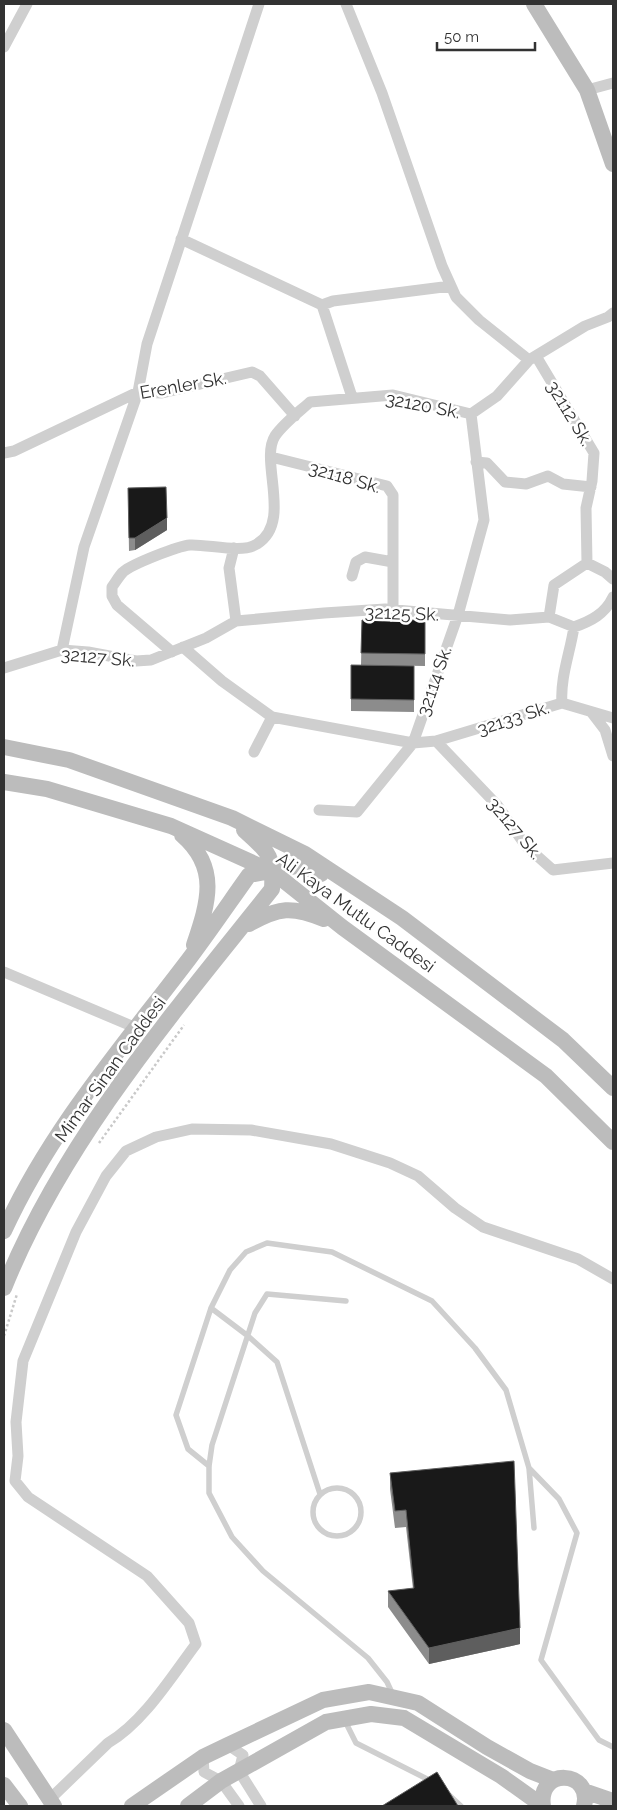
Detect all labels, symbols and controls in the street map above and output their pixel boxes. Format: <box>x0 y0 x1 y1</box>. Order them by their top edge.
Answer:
scale bar <box>437 20 534 52</box>
text: 50 m <box>444 28 479 46</box>
street label: Erenler Sk. <box>138 367 228 403</box>
street label: 32112 Sk. <box>542 377 598 449</box>
street label: 32120 Sk. <box>384 387 462 423</box>
street label: 32118 Sk. <box>307 457 383 497</box>
street label: 32125 Sk. <box>364 601 440 625</box>
street label: 32127 Sk. <box>60 643 136 671</box>
street label: 32114 Sk. <box>412 643 456 719</box>
street label: 32133 Sk. <box>474 697 552 739</box>
street label: 32127 Sk. <box>483 793 547 863</box>
street label: Ali Kaya Mutlu Caddesi <box>273 847 439 977</box>
street label: Mimar Sinan Caddesi <box>50 992 170 1146</box>

